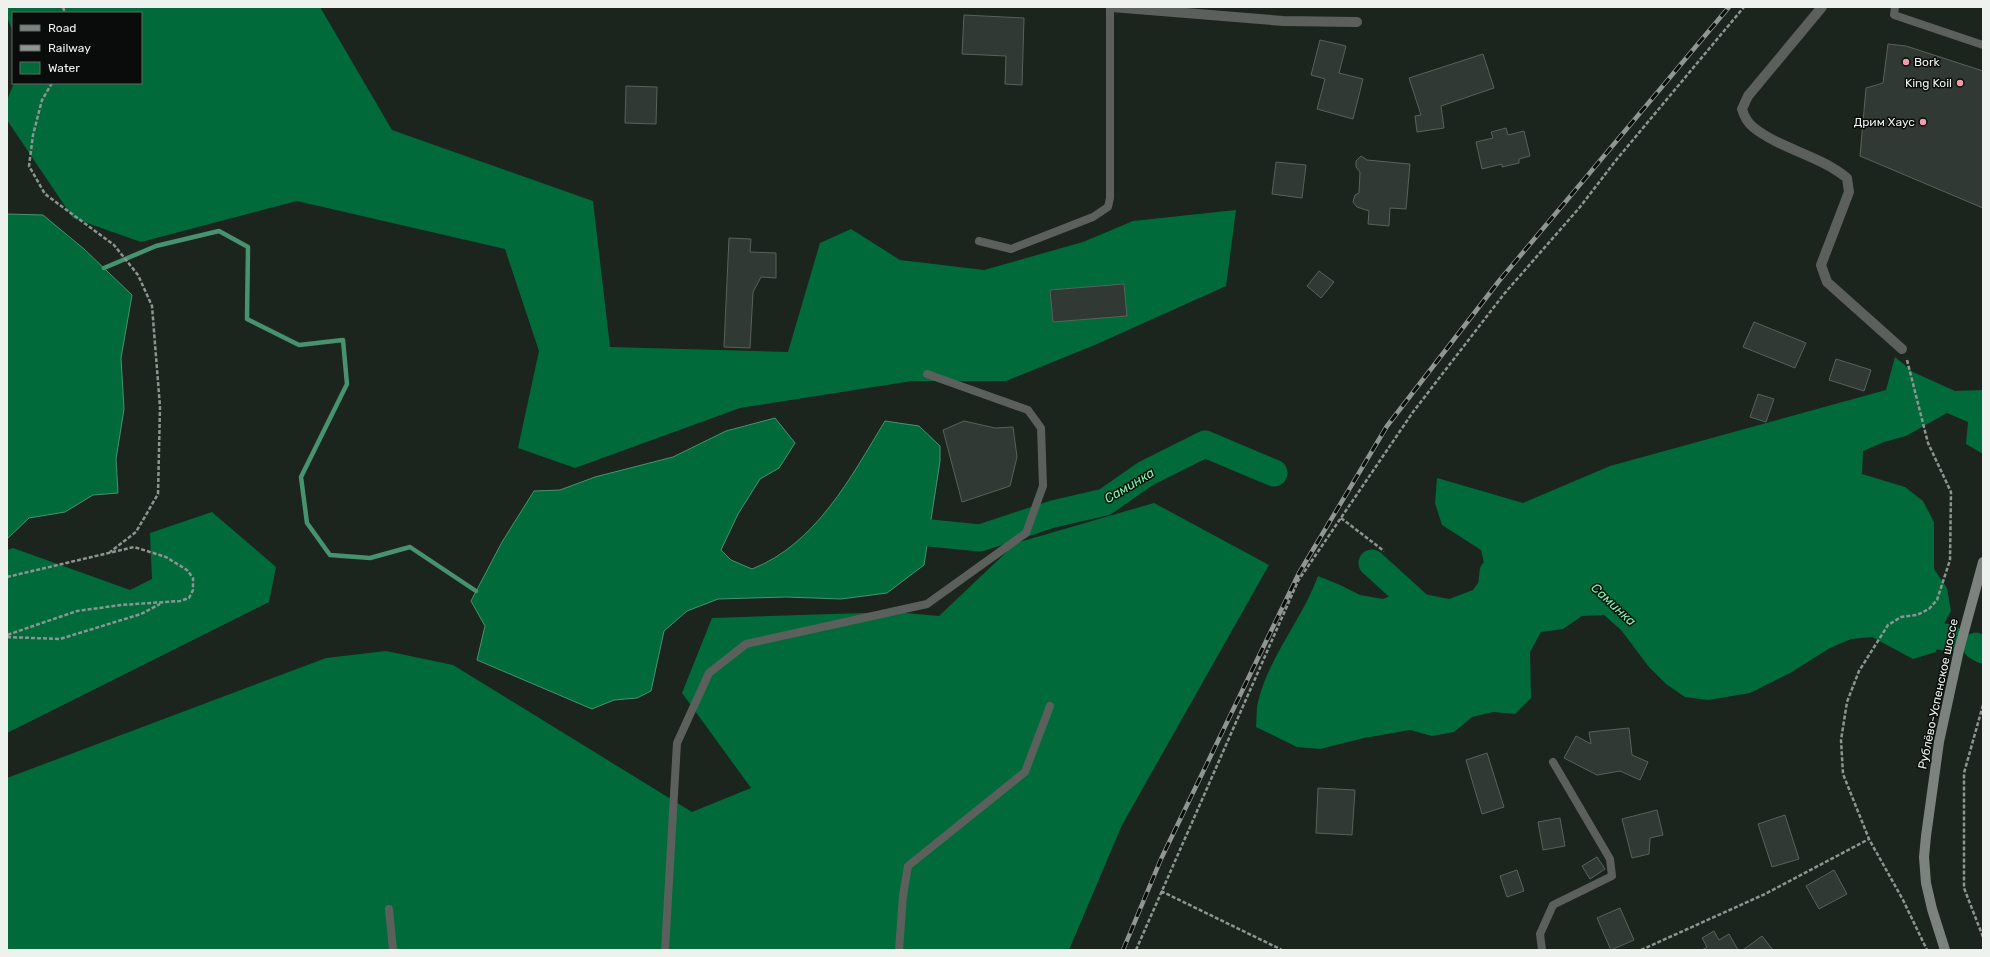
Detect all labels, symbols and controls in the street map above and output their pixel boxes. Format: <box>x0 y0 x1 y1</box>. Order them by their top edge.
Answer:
legend <box>12 12 142 84</box>
text: Road <box>48 21 76 35</box>
text: Railway <box>48 41 91 55</box>
place label: Bork <box>1914 55 1940 69</box>
marker: Bork <box>1901 57 1911 67</box>
text: Water <box>48 61 80 75</box>
place label: King Koil <box>1905 76 1952 90</box>
marker: King Koil <box>1955 78 1965 88</box>
place label: Дрим Хаус <box>1854 115 1915 129</box>
marker: Дрим Хаус <box>1918 117 1928 127</box>
water label: Саминка <box>1102 465 1157 506</box>
water label: Саминка <box>1588 580 1639 629</box>
street label: Рублёво-Успенское шоссе <box>1915 617 1961 771</box>

